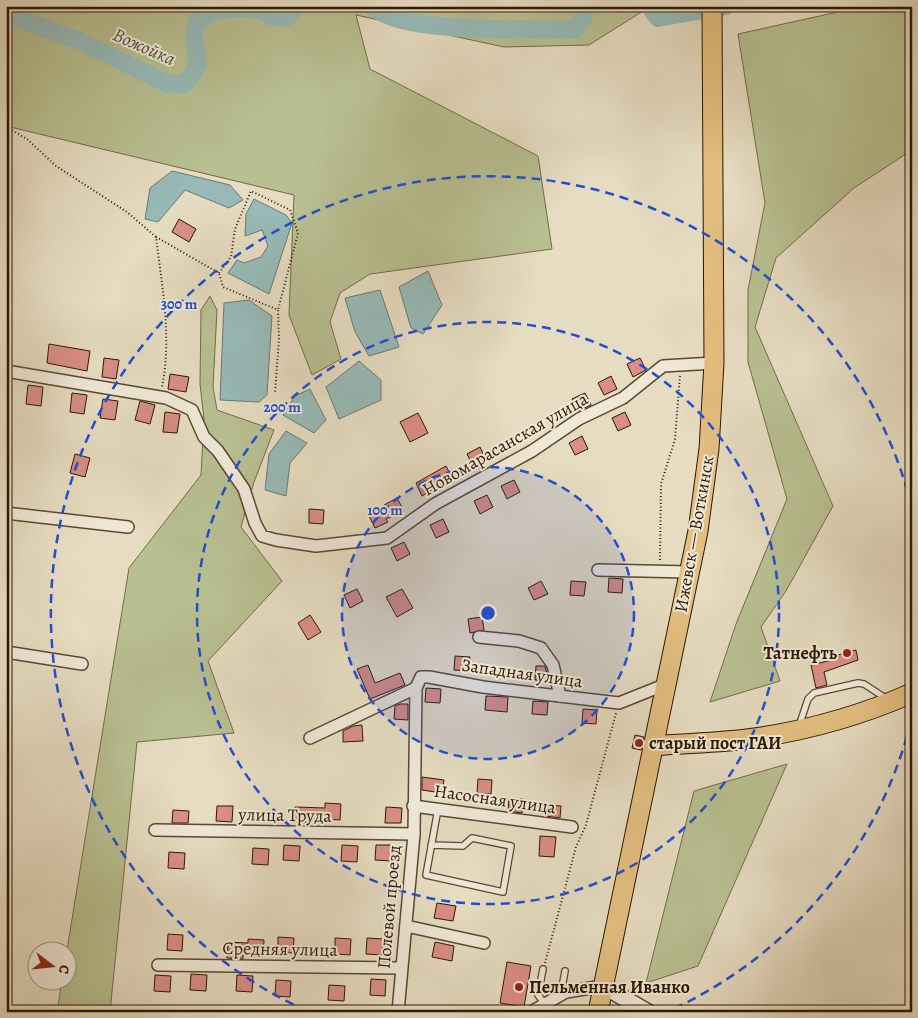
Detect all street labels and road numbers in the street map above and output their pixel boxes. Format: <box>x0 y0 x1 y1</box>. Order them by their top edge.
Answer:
street label: Новомарасанская улица <box>418 386 593 501</box>
street label: Ижевск — Воткинск <box>668 454 720 614</box>
street label: Западная улица <box>460 653 585 693</box>
street label: Насосная улица <box>432 779 558 820</box>
street label: улица Труда <box>237 802 333 828</box>
street label: Полевой проезд <box>372 844 406 970</box>
street label: Средняя улица <box>222 936 338 962</box>

